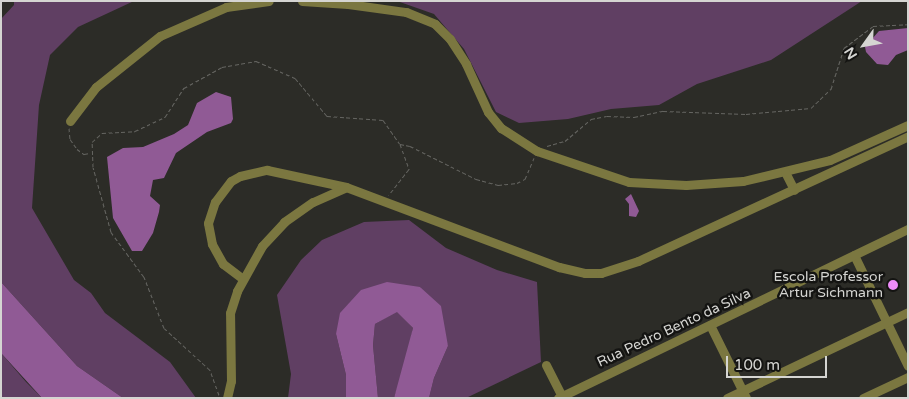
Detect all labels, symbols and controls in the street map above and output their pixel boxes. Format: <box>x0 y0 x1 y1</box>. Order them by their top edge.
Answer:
north arrow <box>839 20 889 70</box>
text: N <box>841 44 861 62</box>
place label: Escola Professor Artur Sichmann <box>773 269 883 302</box>
marker: Escola Professor Artur Sichmann <box>887 279 899 291</box>
street label: Rua Pedro Bento da Silva <box>594 285 754 371</box>
scale bar <box>729 346 830 378</box>
text: 100 m <box>734 356 780 374</box>

